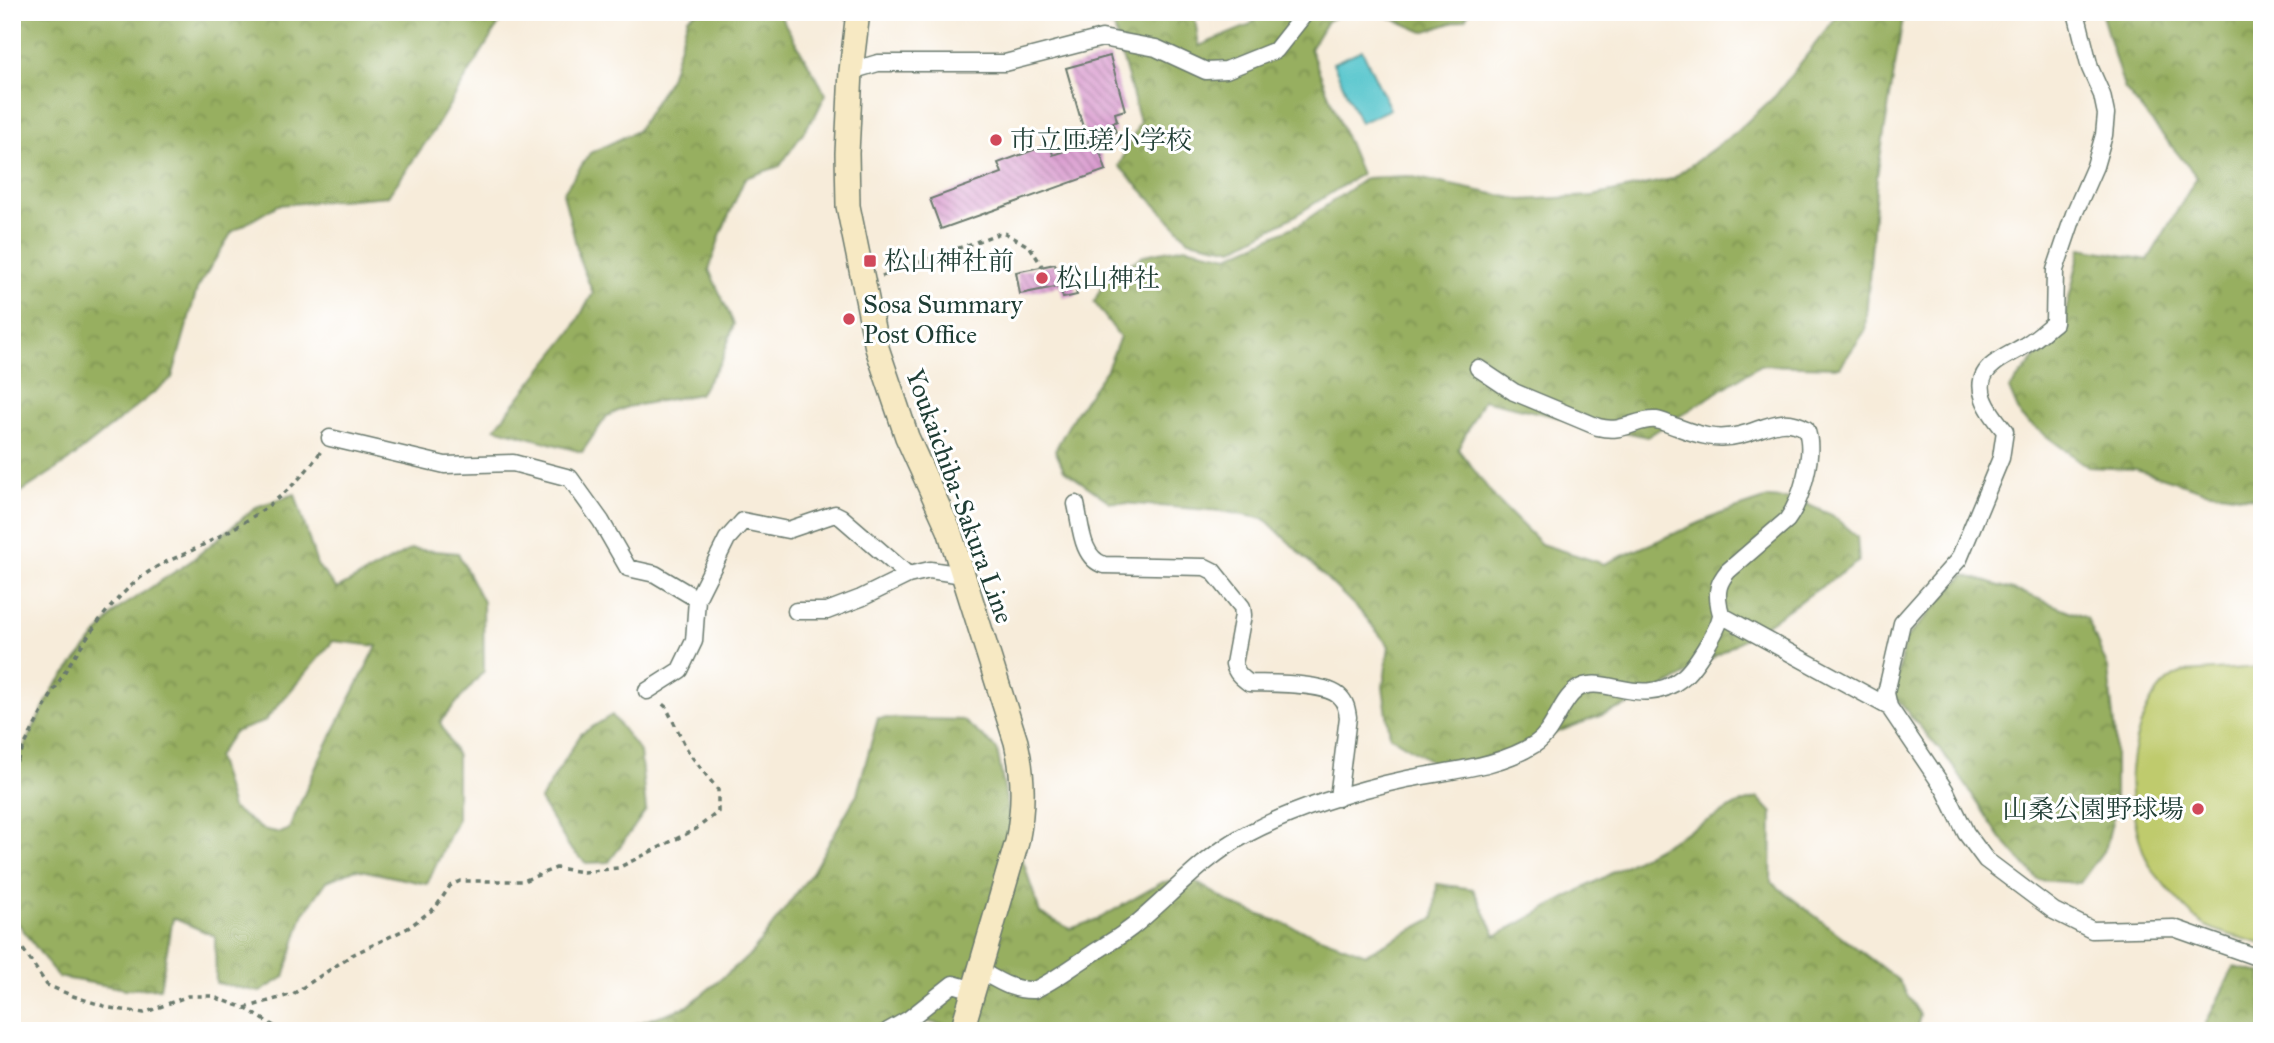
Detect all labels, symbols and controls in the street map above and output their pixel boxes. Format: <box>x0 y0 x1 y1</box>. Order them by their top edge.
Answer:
place label: 市立匝瑳小学校 <box>1010 124 1192 156</box>
marker: 市立匝瑳小学校 <box>988 132 1004 148</box>
place label: 松山神社前 <box>884 245 1014 277</box>
marker: 松山神社前 <box>862 253 878 269</box>
place label: 松山神社 <box>1056 262 1160 294</box>
marker: 松山神社 <box>1034 270 1050 286</box>
place label: Sosa Summary Post Office <box>863 288 1024 350</box>
marker: Sosa Summary Post Office <box>841 311 857 327</box>
street label: Youkaichiba-Sakura Line <box>899 365 1021 628</box>
place label: 山桑公園野球場 <box>2002 793 2184 825</box>
marker: 山桑公園野球場 <box>2190 801 2206 817</box>

